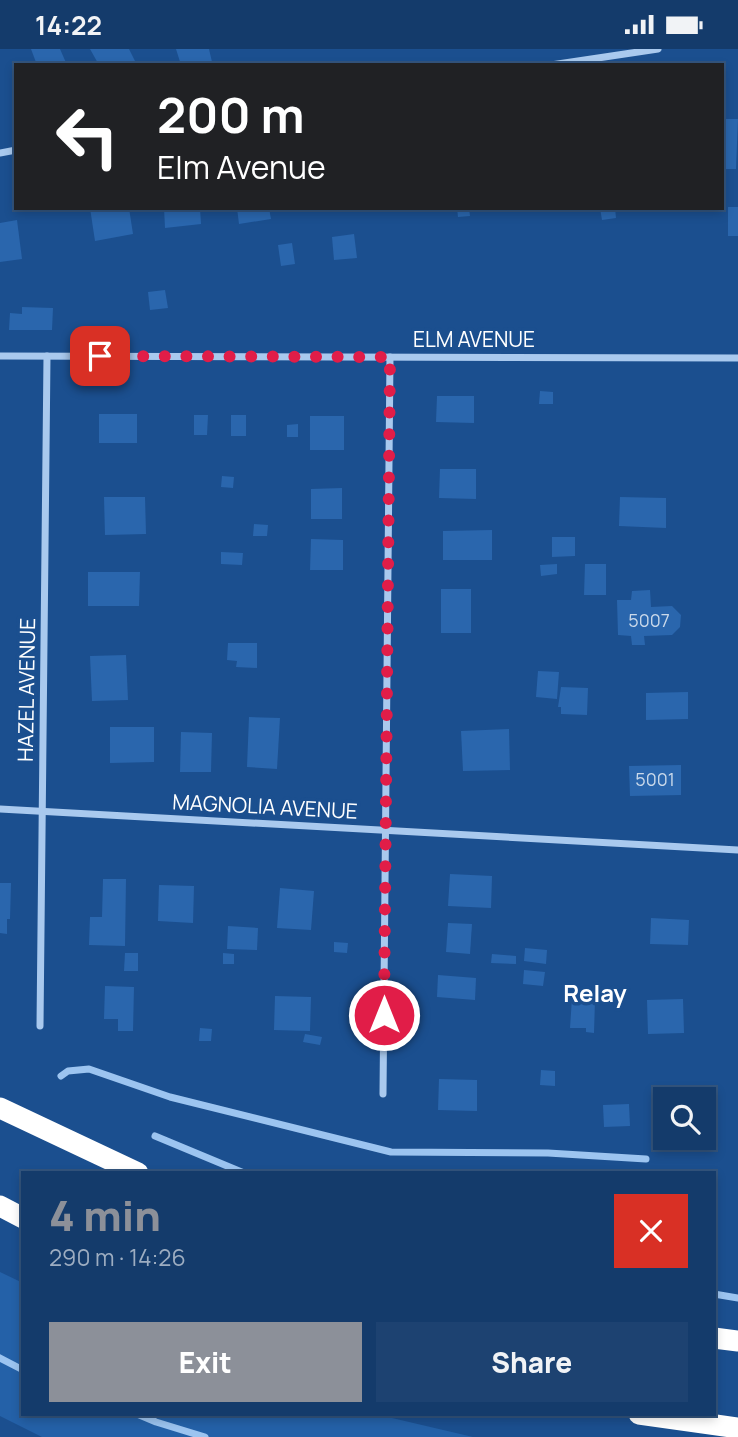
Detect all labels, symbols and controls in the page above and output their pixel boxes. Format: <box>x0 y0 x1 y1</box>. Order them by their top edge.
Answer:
text: 14:22 <box>35 7 102 43</box>
text: 200 m <box>157 81 305 148</box>
icon: left <box>42 91 133 182</box>
text: Elm Avenue <box>157 145 326 189</box>
street label: ELM AVENUE <box>413 325 535 353</box>
pin <box>70 326 130 386</box>
icon: arrive <box>81 337 119 375</box>
house number: 5007 <box>628 608 670 632</box>
street label: HAZEL AVENUE <box>11 618 41 762</box>
house number: 5001 <box>635 767 675 791</box>
street label: MAGNOLIA AVENUE <box>172 787 358 825</box>
district label: Relay <box>563 976 627 1009</box>
position arrow <box>347 978 421 1052</box>
map controls <box>653 1087 716 1150</box>
button: search <box>653 1087 716 1150</box>
text: 4 min <box>49 1186 161 1244</box>
button: close <box>614 1194 688 1268</box>
text: 290 m · 14:26 <box>49 1241 186 1273</box>
button: Exit <box>49 1322 362 1402</box>
button: Share <box>376 1322 688 1402</box>

